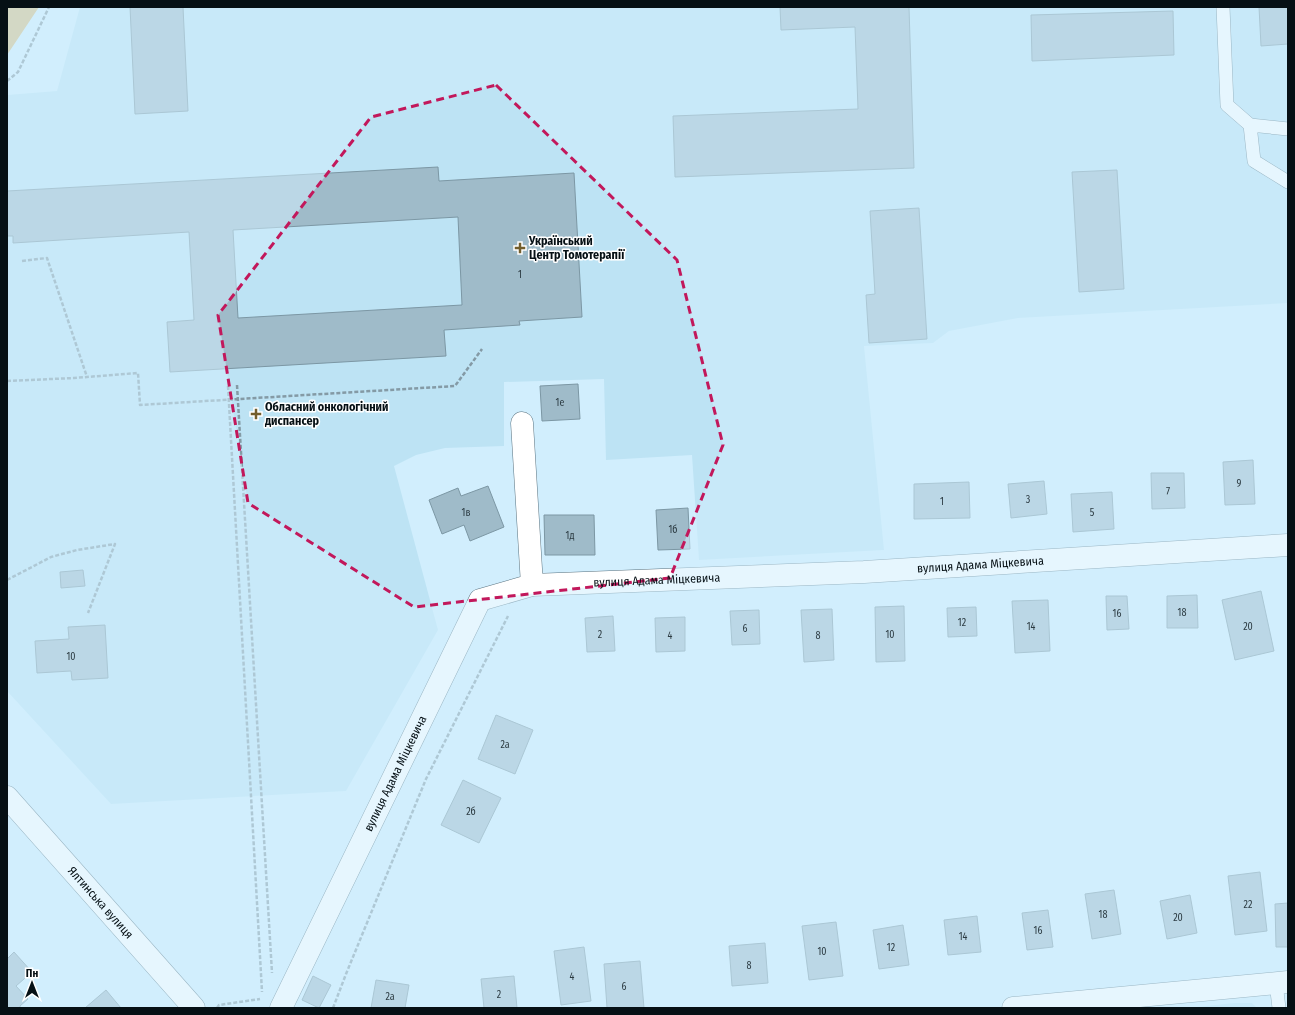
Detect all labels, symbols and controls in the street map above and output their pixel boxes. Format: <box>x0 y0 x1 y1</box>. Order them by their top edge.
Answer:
place label: Український Центр Томотерапії <box>528 234 625 262</box>
marker: Український Центр Томотерапії <box>514 242 526 254</box>
house number: 1 <box>518 269 522 281</box>
house number: 1е <box>556 397 564 409</box>
place label: Обласний онкологічний диспансер <box>264 400 388 428</box>
marker: Обласний онкологічний диспансер <box>250 408 262 420</box>
house number: 9 <box>1237 478 1242 490</box>
house number: 7 <box>1166 486 1170 498</box>
house number: 3 <box>1026 494 1031 506</box>
house number: 1 <box>940 496 944 508</box>
house number: 1в <box>462 507 470 519</box>
house number: 5 <box>1090 507 1095 519</box>
house number: 1б <box>668 524 678 536</box>
house number: 1д <box>566 530 574 542</box>
street label: вулиця Адама Міцкевича <box>917 554 1044 576</box>
street label: вулиця Адама Міцкевича <box>593 571 721 590</box>
house number: 18 <box>1178 607 1186 619</box>
house number: 16 <box>1113 608 1121 620</box>
house number: 12 <box>958 617 967 629</box>
house number: 14 <box>1027 621 1036 633</box>
house number: 20 <box>1243 621 1253 633</box>
house number: 6 <box>743 623 748 635</box>
house number: 2 <box>598 629 603 641</box>
house number: 10 <box>885 629 895 641</box>
house number: 4 <box>668 630 673 642</box>
house number: 8 <box>816 630 821 642</box>
house number: 10 <box>66 651 76 663</box>
street label: вулиця Адама Міцкевича <box>361 713 430 834</box>
house number: 2а <box>500 739 510 751</box>
house number: 2б <box>466 806 476 818</box>
street label: Ялтинська вулиця <box>65 864 136 941</box>
house number: 22 <box>1244 899 1253 911</box>
house number: 18 <box>1099 909 1107 921</box>
house number: 20 <box>1173 912 1183 924</box>
house number: 16 <box>1034 925 1042 937</box>
house number: 14 <box>959 931 968 943</box>
house number: 12 <box>887 942 896 954</box>
house number: 10 <box>817 946 827 958</box>
house number: 8 <box>747 960 752 972</box>
north arrow <box>12 963 52 1003</box>
text: Пн <box>26 967 38 980</box>
house number: 4 <box>570 971 575 983</box>
house number: 6 <box>622 981 627 993</box>
house number: 2 <box>497 989 502 1001</box>
house number: 2а <box>385 991 395 1003</box>

